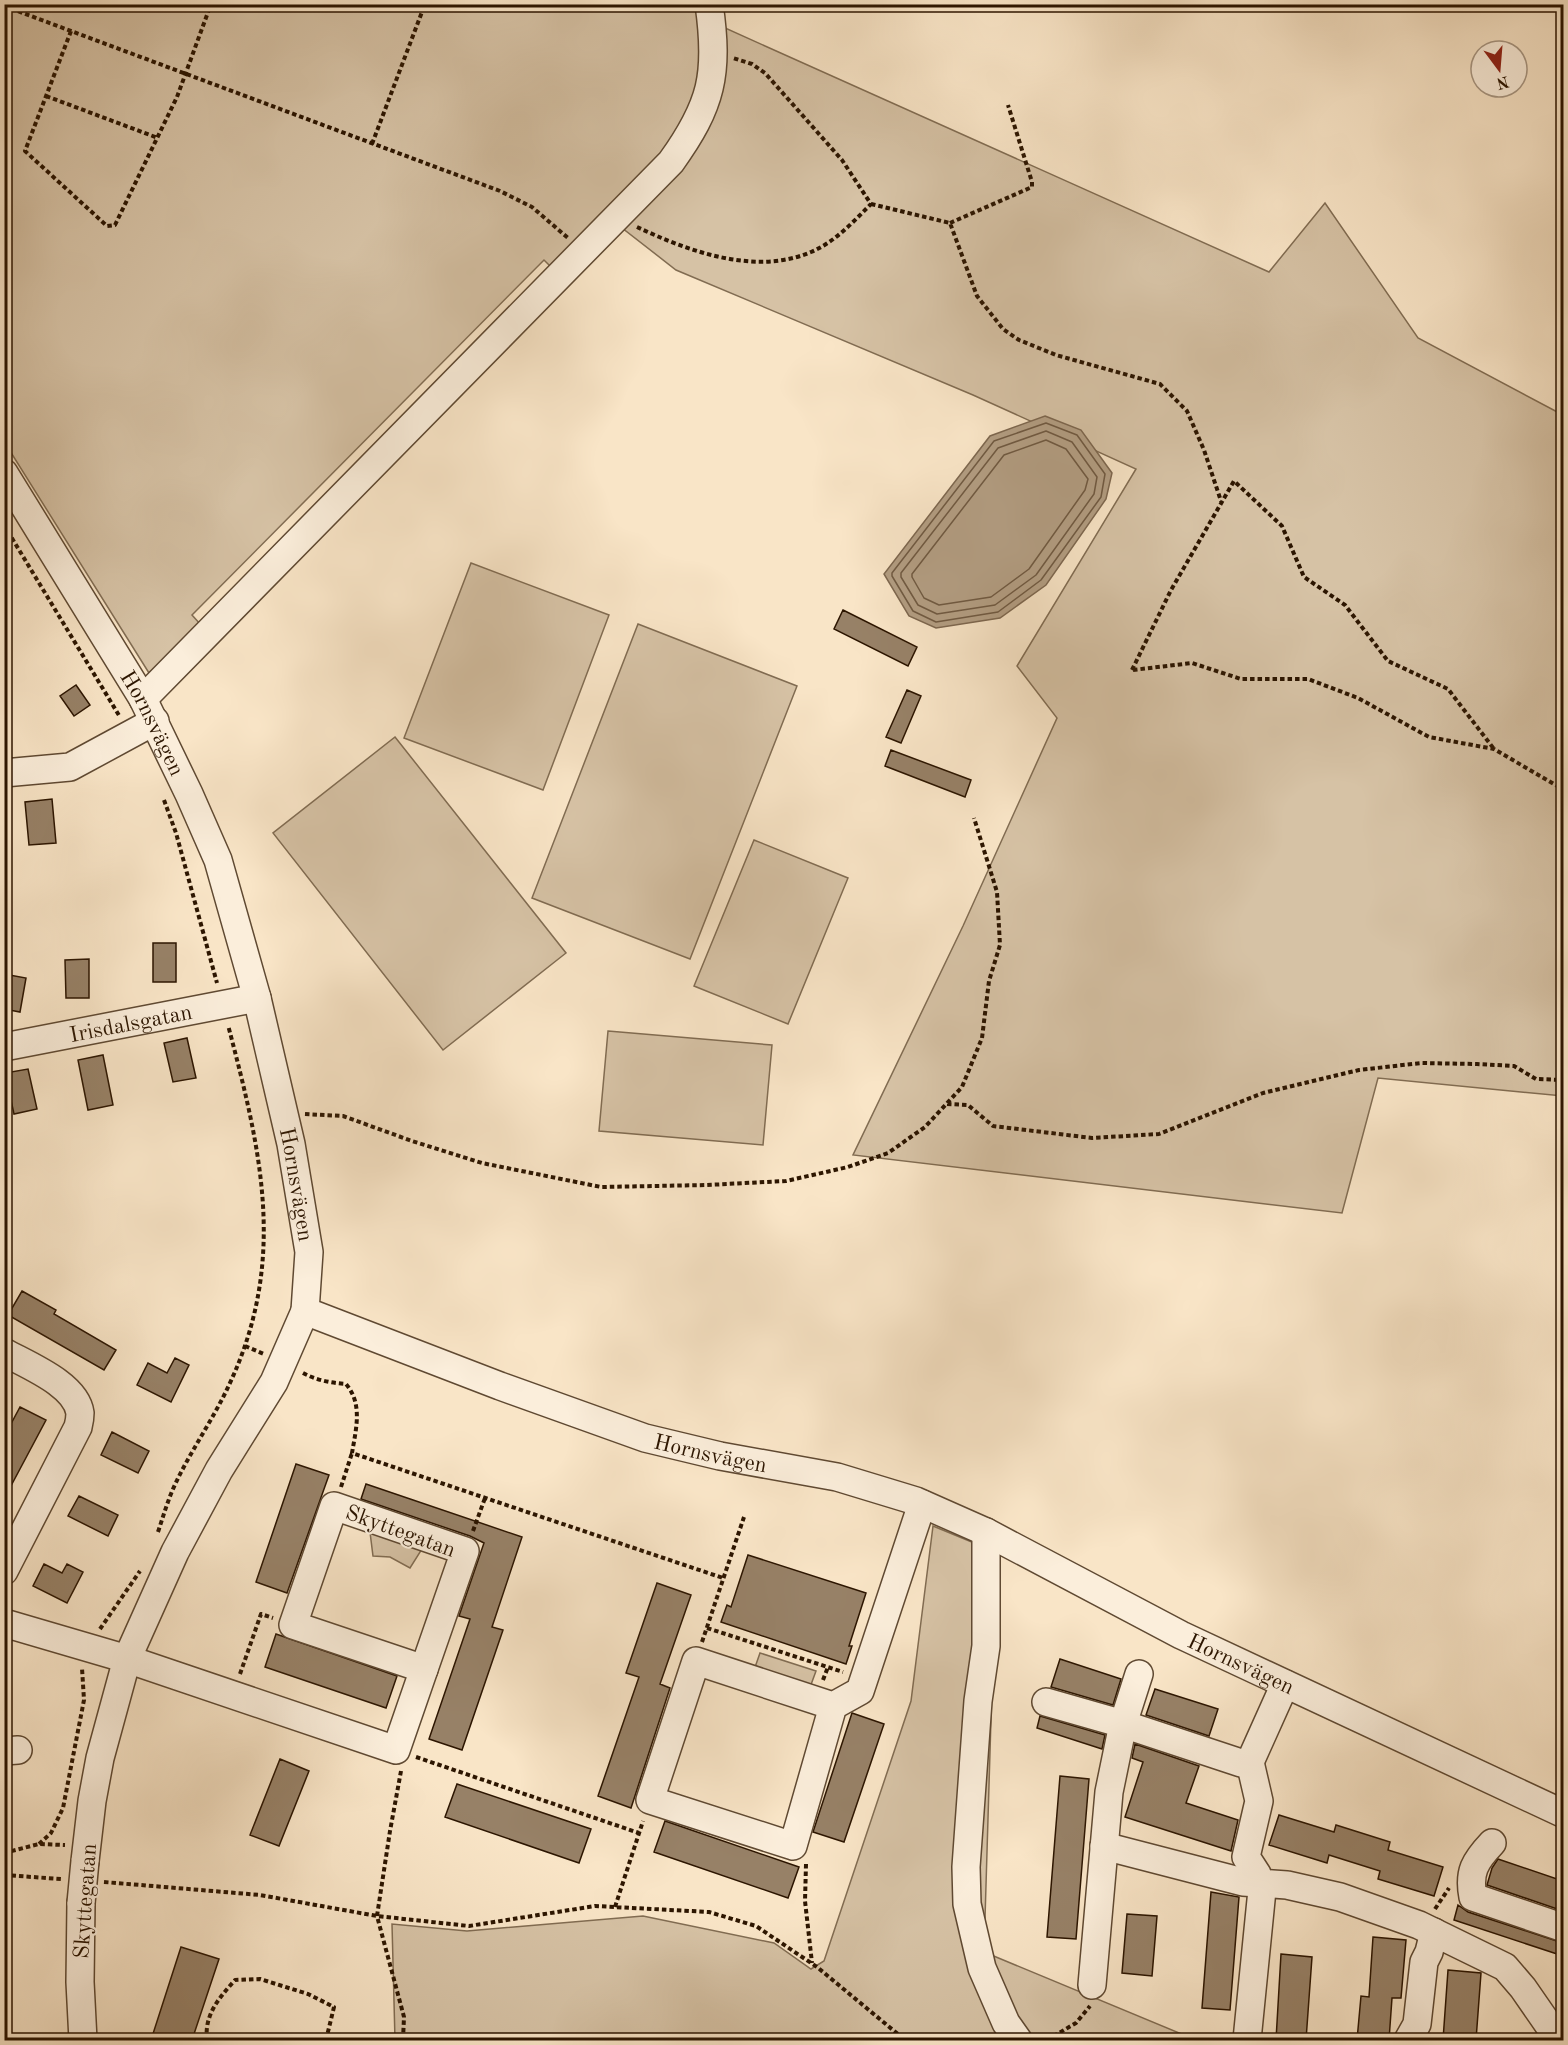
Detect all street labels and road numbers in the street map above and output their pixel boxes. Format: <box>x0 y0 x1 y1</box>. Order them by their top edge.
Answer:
street label: Hornsvägen <box>115 667 187 780</box>
street label: Irisdalsgatan <box>68 1002 194 1047</box>
street label: Hornsvägen <box>275 1126 316 1243</box>
street label: Hornsvägen <box>651 1431 769 1477</box>
street label: Skyttegatan <box>342 1502 458 1562</box>
street label: Hornsvägen <box>1184 1631 1297 1699</box>
street label: Skyttegatan <box>71 1843 101 1960</box>

